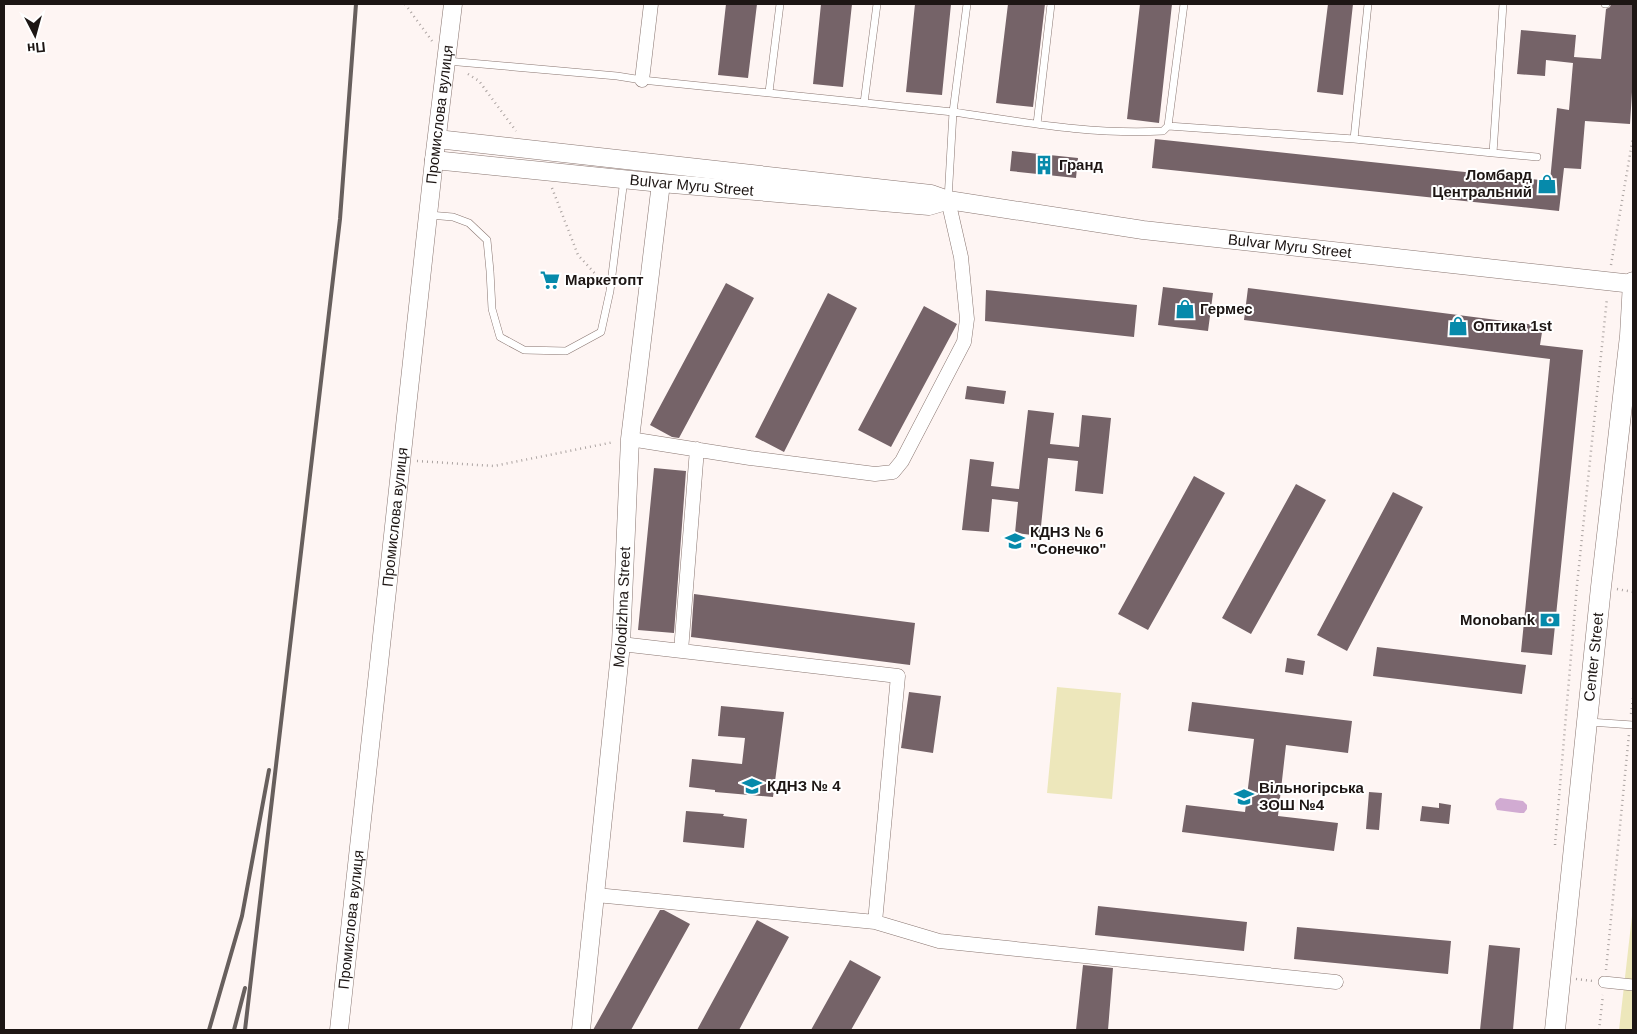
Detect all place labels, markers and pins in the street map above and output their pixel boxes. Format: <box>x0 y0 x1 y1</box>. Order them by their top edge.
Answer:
building icon: Гранд <box>1033 154 1055 176</box>
place label: Гранд <box>1059 156 1103 173</box>
place label: Ломбард Центральний <box>1432 166 1532 200</box>
shop icon: Ломбард Центральний <box>1536 173 1558 195</box>
supermarket icon: Маркетопт <box>539 269 561 291</box>
place label: Маркетопт <box>565 271 644 288</box>
shop icon: Гермес <box>1174 298 1196 320</box>
place label: Гермес <box>1200 300 1253 317</box>
shop icon: Оптика 1st <box>1447 315 1469 337</box>
place label: Оптика 1st <box>1473 317 1552 334</box>
place label: КДНЗ № 6 "Сонечко" <box>1030 523 1106 557</box>
school or university icon: КДНЗ № 6 "Сонечко" <box>1004 530 1026 552</box>
bank icon: Monobank <box>1539 609 1561 631</box>
place label: Monobank <box>1460 611 1536 628</box>
school or university icon: КДНЗ № 4 <box>741 775 763 797</box>
place label: КДНЗ № 4 <box>767 777 841 794</box>
place label: Вільногірська ЗОШ №4 <box>1259 779 1365 813</box>
school or university icon: Вільногірська ЗОШ №4 <box>1233 786 1255 808</box>

